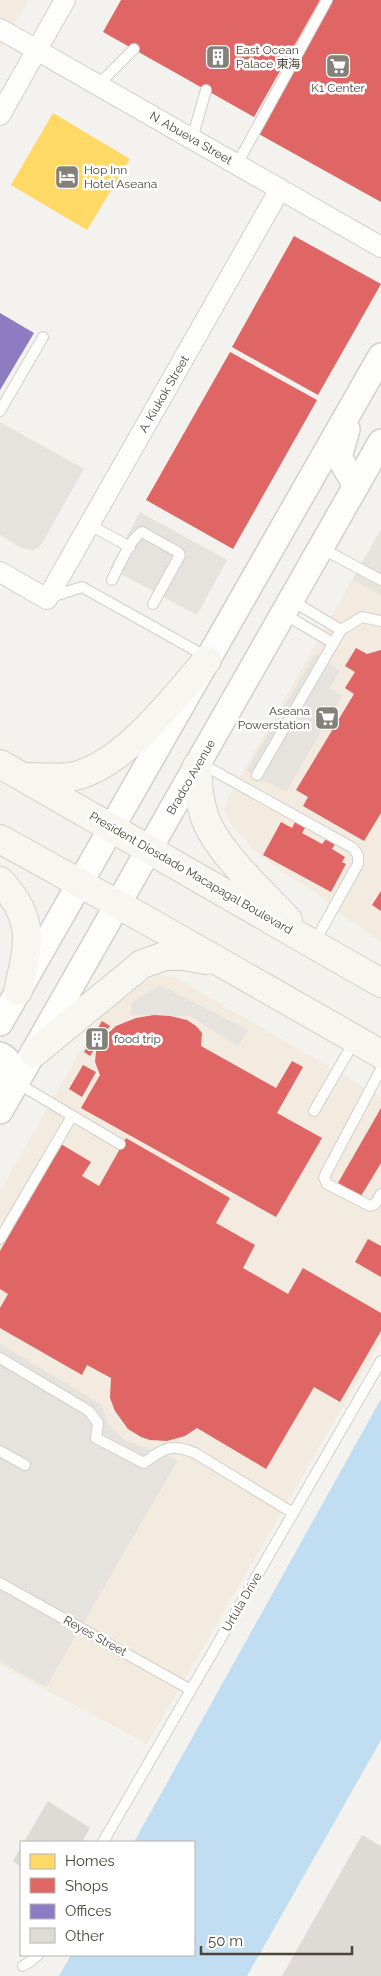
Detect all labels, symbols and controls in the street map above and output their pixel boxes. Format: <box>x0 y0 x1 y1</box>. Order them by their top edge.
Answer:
place label: East Ocean Palace 東海 <box>236 43 300 71</box>
building icon: East Ocean Palace 東海 <box>205 44 231 70</box>
supermarket icon: K1 Center <box>325 53 351 79</box>
place label: K1 Center <box>311 81 365 95</box>
street label: N. Abueva Street <box>147 109 235 167</box>
place label: Hop Inn Hotel Aseana <box>84 163 157 191</box>
hotel icon: Hop Inn Hotel Aseana <box>54 164 80 190</box>
street label: A. Kiukok Street <box>136 353 192 435</box>
place label: Aseana Powerstation <box>238 704 310 732</box>
supermarket icon: Aseana Powerstation <box>314 705 340 731</box>
street label: Bradco Avenue <box>164 737 218 817</box>
street label: President Diosdado Macapagal Boulevard <box>87 809 295 937</box>
building icon: food trip <box>84 1026 110 1052</box>
place label: food trip <box>114 1032 161 1046</box>
street label: Urtula Drive <box>219 1570 265 1634</box>
street label: Reyes Street <box>61 1613 129 1659</box>
legend <box>20 1841 195 1956</box>
text: Homes <box>65 1852 115 1870</box>
text: Shops <box>65 1877 108 1895</box>
text: Offices <box>65 1902 112 1920</box>
scale bar <box>201 1924 352 1956</box>
text: Other <box>65 1927 105 1945</box>
text: 50 m <box>208 1932 243 1950</box>

